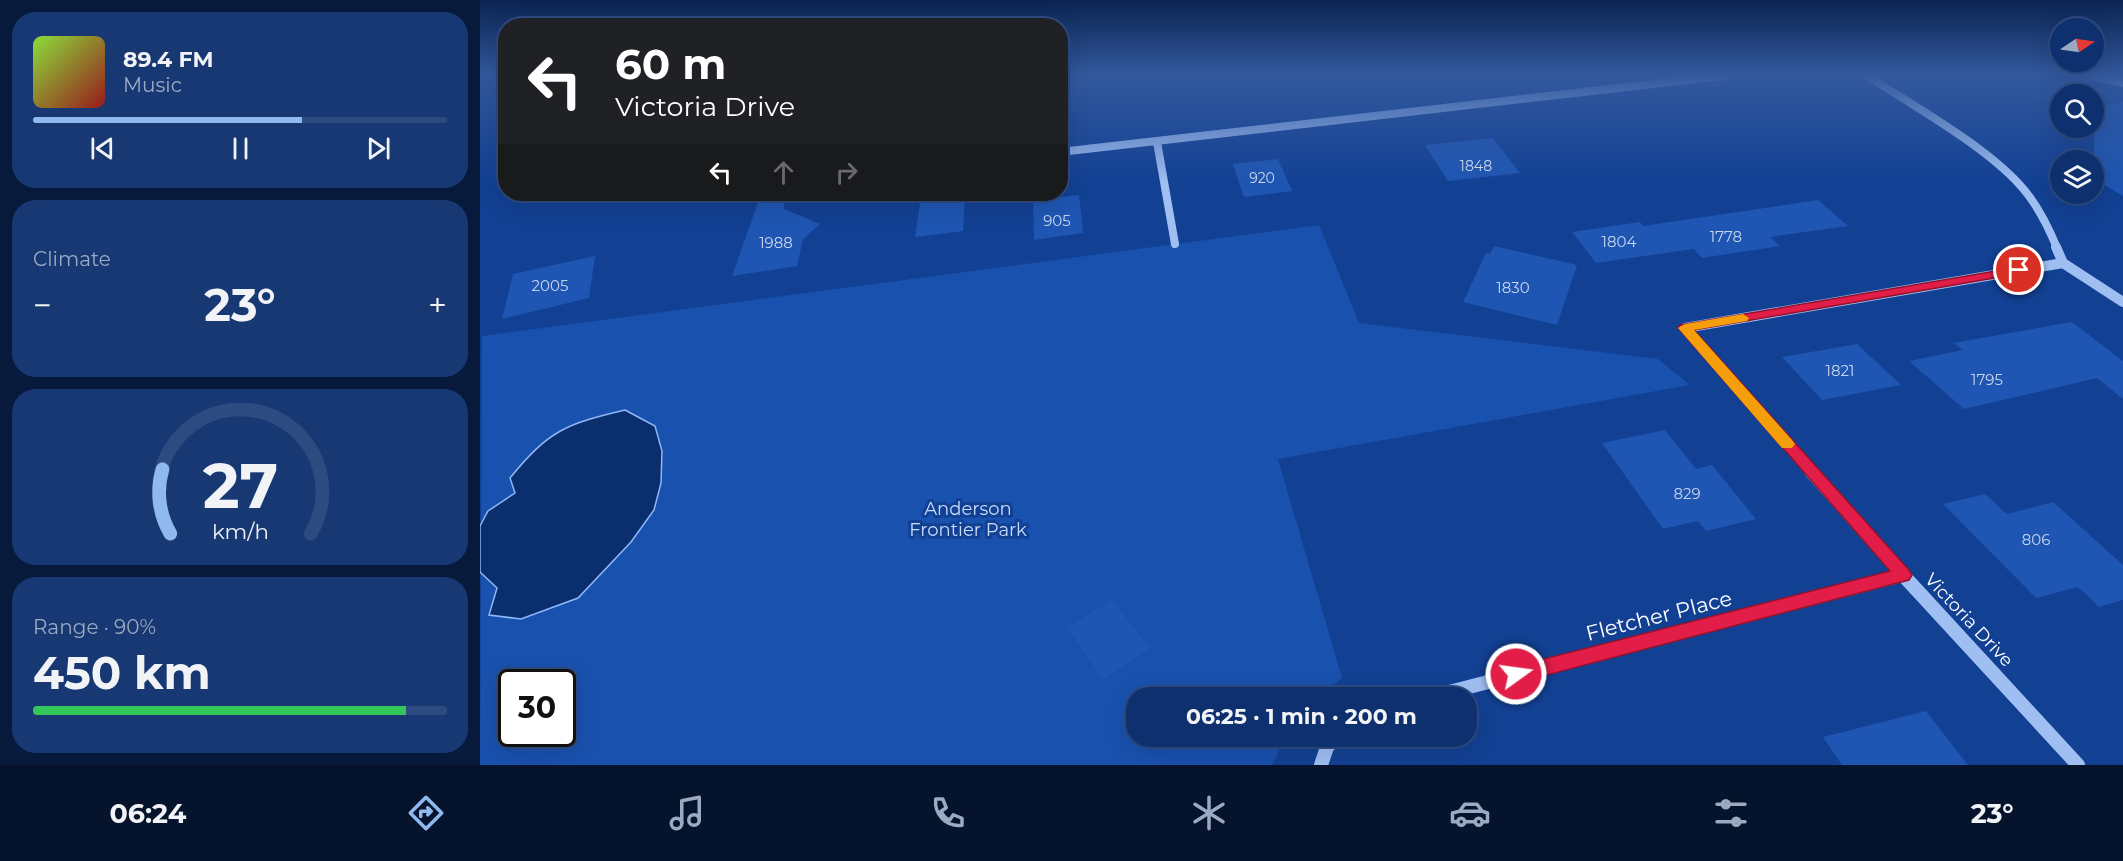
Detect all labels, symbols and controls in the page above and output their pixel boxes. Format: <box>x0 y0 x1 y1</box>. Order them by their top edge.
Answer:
north arrow <box>2050 18 2104 72</box>
map controls <box>2050 18 2104 204</box>
text: 60 m <box>615 38 726 90</box>
icon: left <box>516 42 594 120</box>
text: 89.4 FM <box>123 46 213 73</box>
text: Music <box>123 73 182 97</box>
button: search <box>2050 84 2104 138</box>
text: Victoria Drive <box>615 90 795 123</box>
icon: previous <box>86 132 119 165</box>
icon: pause <box>224 132 257 165</box>
icon: next <box>362 132 395 165</box>
button: layers <box>2050 150 2104 204</box>
icon: left <box>704 156 737 189</box>
icon: ahead <box>767 156 800 189</box>
icon: right <box>830 156 863 189</box>
house number: 1848 <box>1460 157 1492 175</box>
house number: 920 <box>1249 169 1275 187</box>
house number: 905 <box>1043 211 1071 230</box>
house number: 1778 <box>1710 227 1742 246</box>
house number: 1804 <box>1602 232 1636 251</box>
house number: 1988 <box>759 233 793 252</box>
pin <box>1993 244 2044 295</box>
text: Climate <box>33 247 111 271</box>
icon: arrive <box>2002 253 2035 286</box>
house number: 2005 <box>532 276 568 295</box>
text: 23° <box>204 277 276 332</box>
house number: 1830 <box>1496 278 1530 297</box>
text: − <box>33 285 52 325</box>
text: + <box>428 285 447 325</box>
house number: 1821 <box>1826 361 1854 380</box>
house number: 1795 <box>1971 370 2003 389</box>
text: 27 <box>202 448 278 524</box>
house number: 829 <box>1673 484 1701 503</box>
park label: Anderson Frontier Park <box>909 498 1027 541</box>
text: km/h <box>211 518 269 544</box>
house number: 806 <box>2022 530 2050 549</box>
street label: Victoria Drive <box>1920 569 2018 671</box>
street label: Fletcher Place <box>1583 585 1735 646</box>
text: Range · 90% <box>33 615 156 639</box>
position arrow <box>1484 642 1548 706</box>
text: 450 km <box>33 645 211 700</box>
speed limit sign: 30 <box>498 669 576 747</box>
text: 06:25 · 1 min · 200 m <box>1186 703 1417 730</box>
icon: directions <box>405 792 447 834</box>
icon: music <box>666 792 708 834</box>
icon: phone <box>927 792 969 834</box>
icon: climate <box>1188 792 1230 834</box>
icon: car <box>1449 792 1491 834</box>
icon: filters <box>1710 792 1752 834</box>
text: 06:24 <box>109 797 186 830</box>
text: 23° <box>1971 797 2013 830</box>

